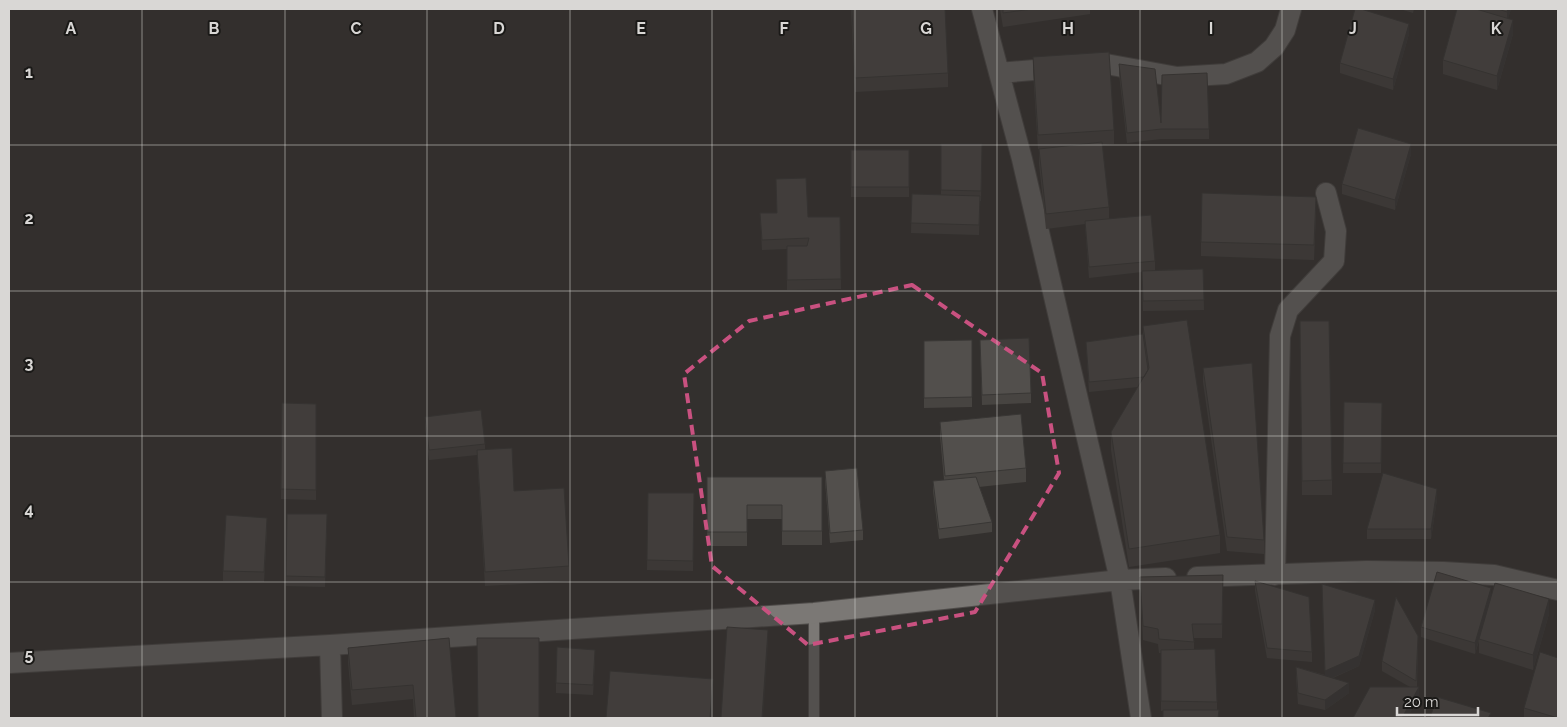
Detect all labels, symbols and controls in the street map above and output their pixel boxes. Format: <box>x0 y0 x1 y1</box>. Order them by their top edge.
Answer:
text: A <box>66 19 77 38</box>
text: B <box>209 19 220 38</box>
text: C <box>351 19 362 38</box>
text: D <box>493 19 505 38</box>
text: E <box>636 19 646 38</box>
text: F <box>779 19 789 38</box>
text: G <box>920 19 932 38</box>
text: H <box>1062 19 1074 38</box>
text: I <box>1209 19 1213 38</box>
text: J <box>1349 19 1357 38</box>
text: K <box>1491 19 1502 38</box>
text: 1 <box>25 63 33 82</box>
text: 2 <box>24 209 34 228</box>
text: 3 <box>25 354 34 373</box>
text: 4 <box>24 500 34 519</box>
text: 5 <box>25 645 34 664</box>
scale bar <box>1397 684 1478 716</box>
text: 20 m <box>1404 693 1439 711</box>

